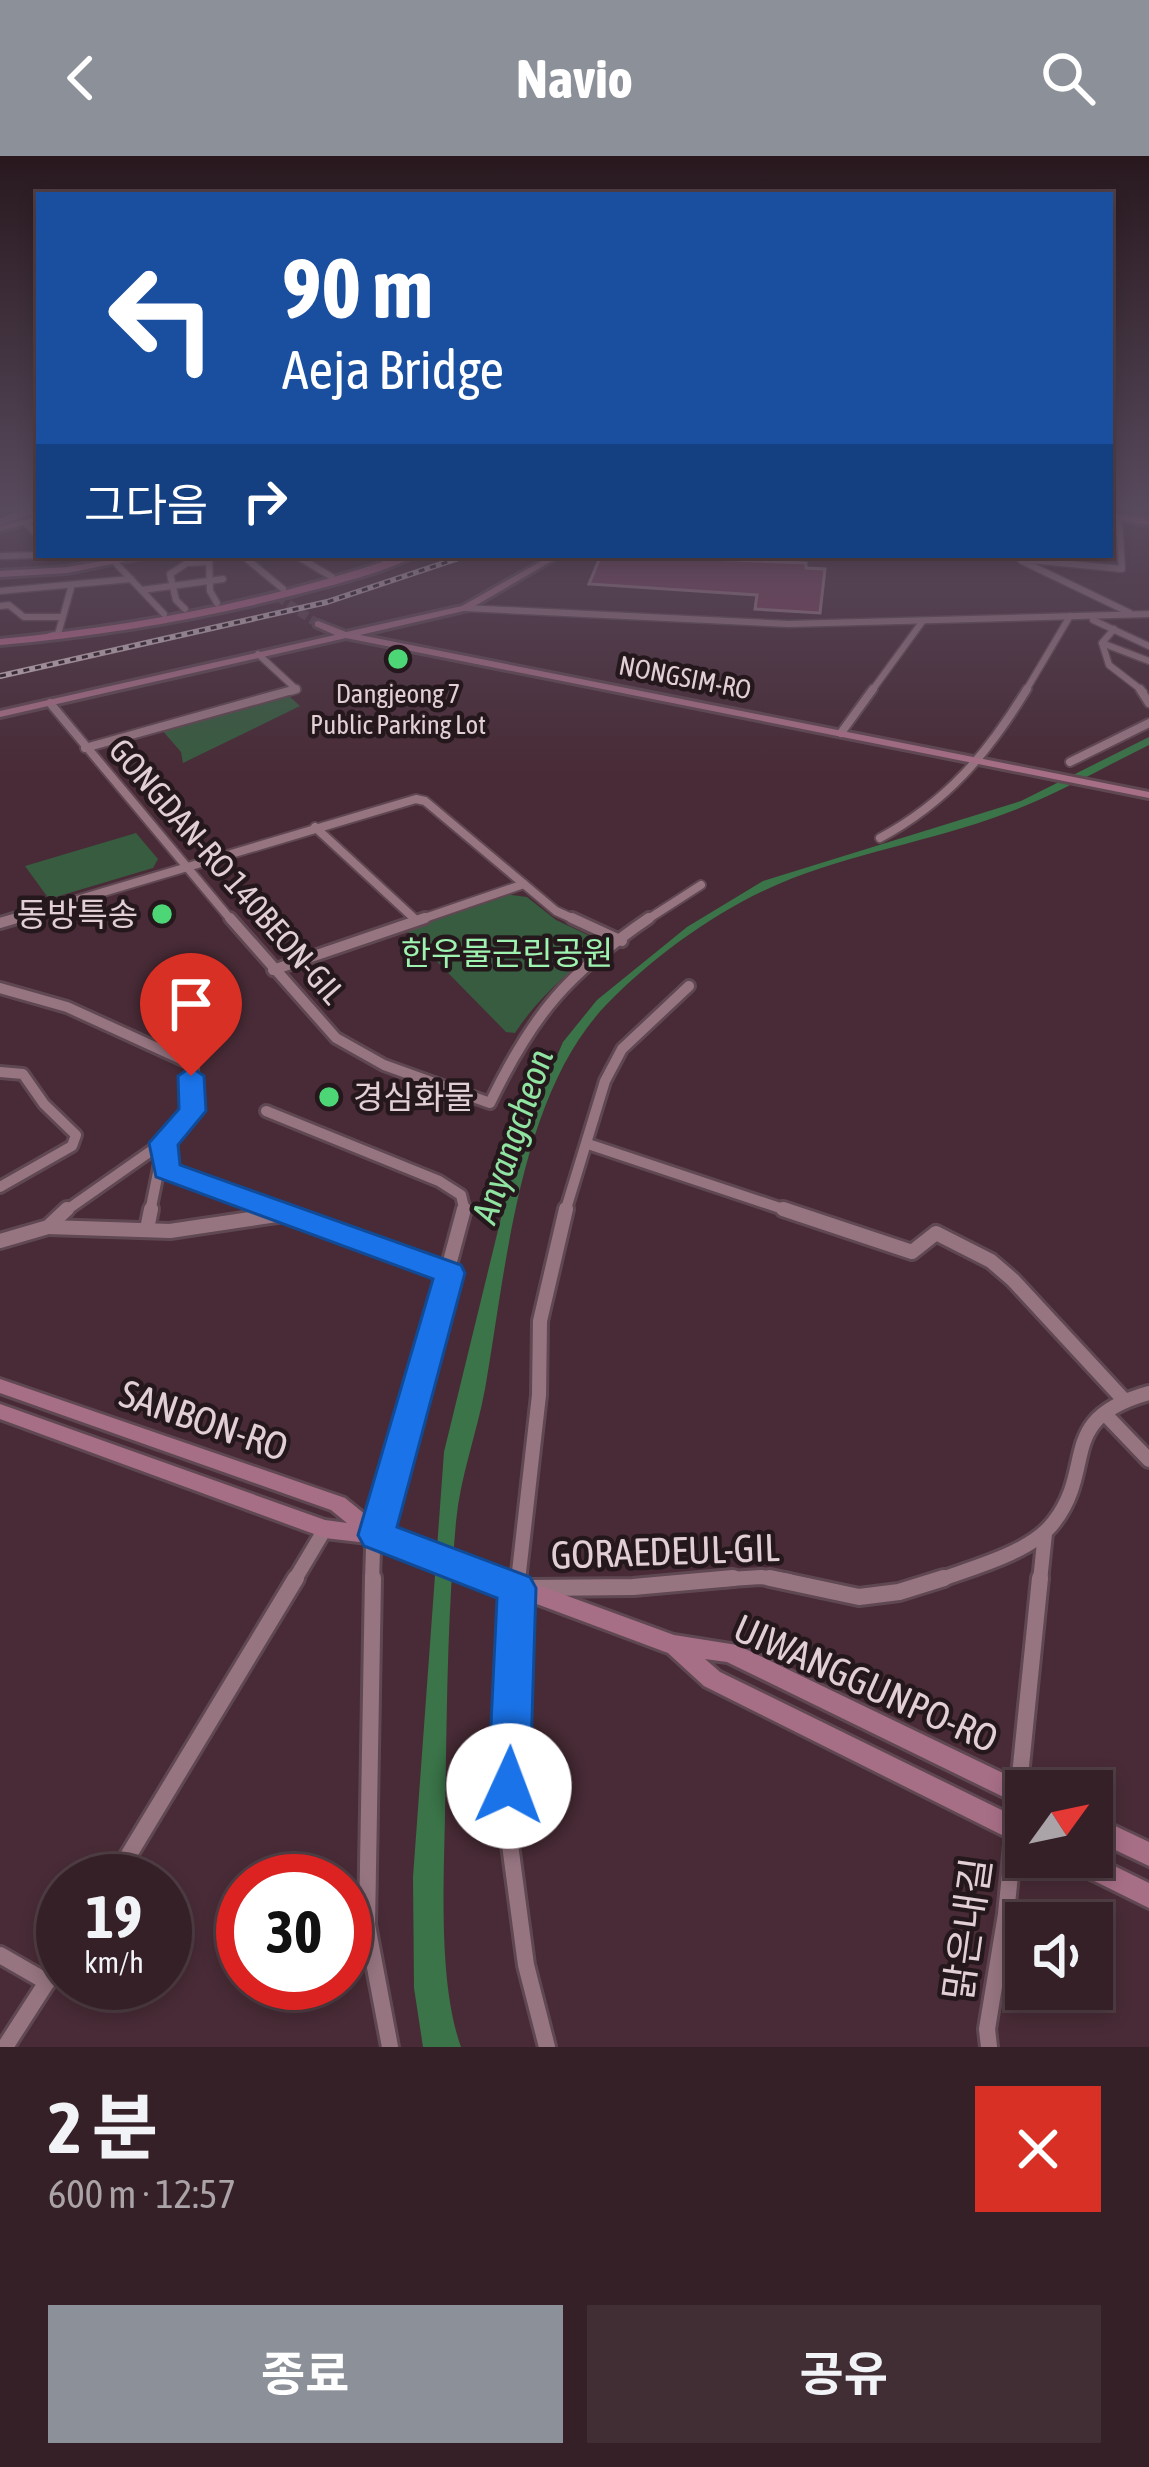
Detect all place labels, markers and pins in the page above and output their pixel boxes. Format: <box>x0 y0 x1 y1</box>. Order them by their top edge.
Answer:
marker: Dangjeong 7 Public Parking Lot <box>385 646 411 672</box>
place label: Dangjeong 7 Public Parking Lot <box>310 678 486 740</box>
place label: 동방특송 <box>17 895 138 933</box>
marker: 동방특송 <box>149 901 175 927</box>
pin <box>140 953 242 1076</box>
place label: 경심화물 <box>353 1078 474 1116</box>
marker: 경심화물 <box>316 1084 342 1110</box>

